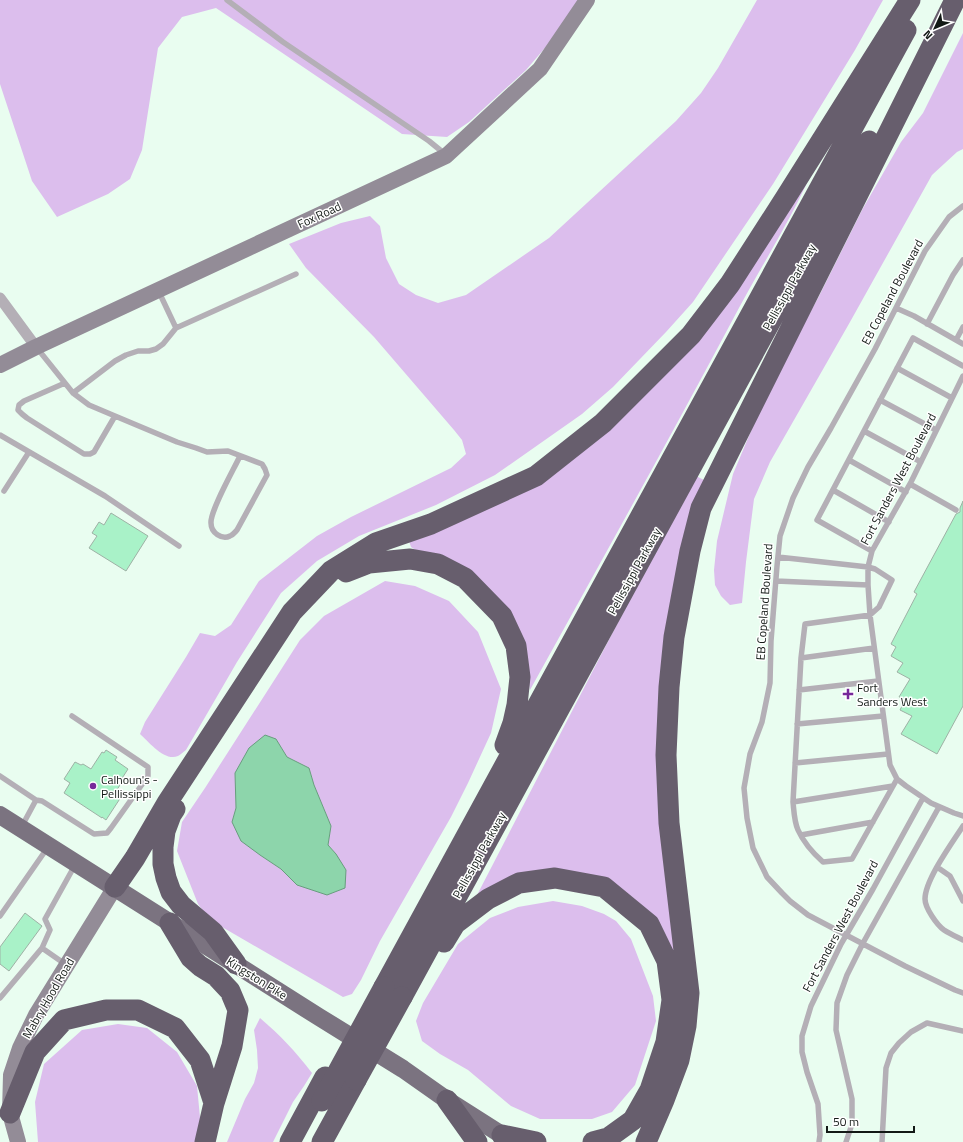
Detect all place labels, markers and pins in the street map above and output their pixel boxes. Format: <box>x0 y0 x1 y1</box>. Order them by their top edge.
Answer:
place label: Fort Sanders West <box>857 678 928 711</box>
marker: Fort Sanders West <box>842 688 854 700</box>
place label: Calhoun's - Pellissippi <box>101 770 158 803</box>
marker: Calhoun's - Pellissippi <box>88 781 98 791</box>

